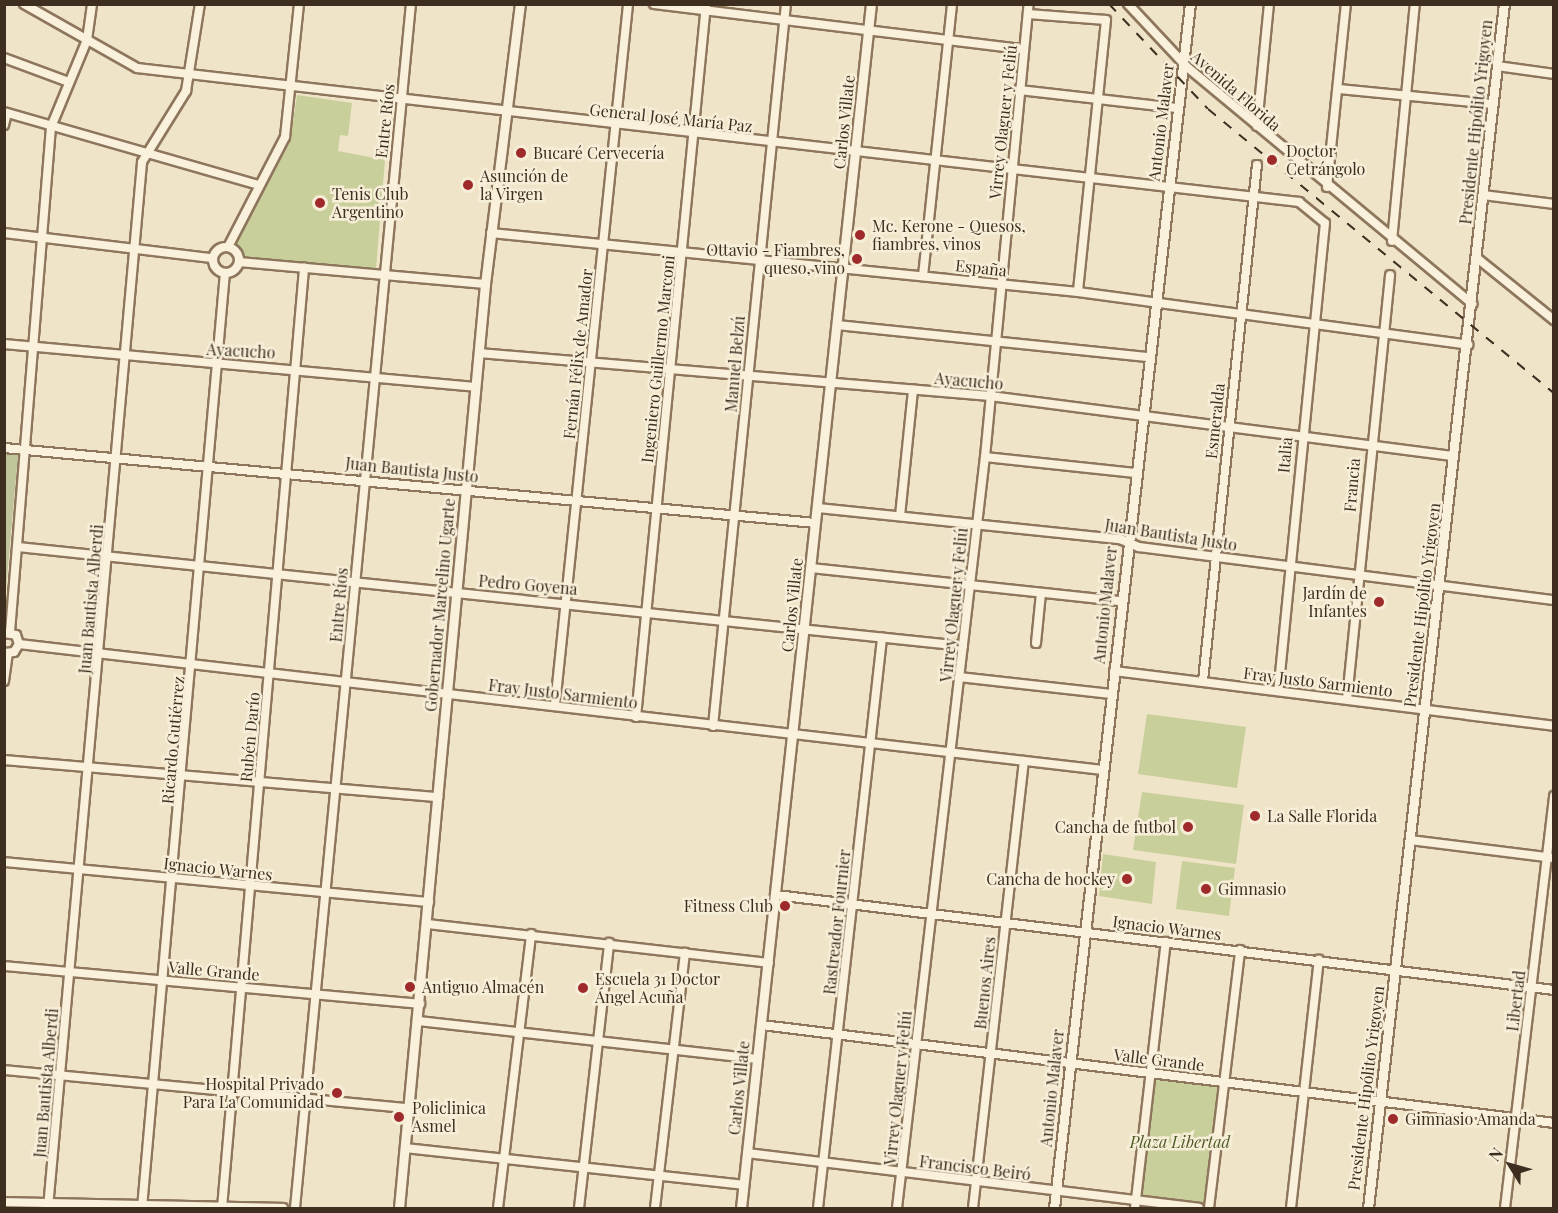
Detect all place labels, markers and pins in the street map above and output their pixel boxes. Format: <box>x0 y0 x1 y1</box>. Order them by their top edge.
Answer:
place label: Doctor Cetrángolo <box>1286 141 1365 179</box>
place label: Bucaré Cervecería <box>533 143 665 163</box>
marker: Bucaré Cervecería <box>514 146 528 160</box>
marker: Doctor Cetrángolo <box>1263 151 1281 169</box>
place label: Asunción de la Virgen <box>480 166 568 204</box>
marker: Asunción de la Virgen <box>461 178 475 192</box>
place label: Tenis Club Argentino <box>332 184 409 222</box>
marker: Tenis Club Argentino <box>313 196 327 210</box>
place label: Mc. Kerone - Quesos, fiambres, vinos <box>872 216 1026 254</box>
marker: Mc. Kerone - Quesos, fiambres, vinos <box>853 228 867 242</box>
place label: Ottavio - Fiambres, queso, vino <box>706 240 845 278</box>
marker: Ottavio - Fiambres, queso, vino <box>850 252 864 266</box>
place label: Jardín de Infantes <box>1302 583 1367 621</box>
marker: Jardín de Infantes <box>1372 595 1386 609</box>
place label: La Salle Florida <box>1267 806 1377 826</box>
marker: La Salle Florida <box>1248 809 1262 823</box>
place label: Cancha de futbol <box>1054 817 1176 837</box>
marker: Cancha de futbol <box>1181 820 1195 834</box>
place label: Cancha de hockey <box>986 869 1115 889</box>
marker: Cancha de hockey <box>1120 872 1134 886</box>
place label: Gimnasio <box>1218 879 1286 899</box>
marker: Gimnasio <box>1199 882 1213 896</box>
place label: Fitness Club <box>684 896 773 916</box>
marker: Fitness Club <box>778 899 792 913</box>
place label: Escuela 31 Doctor Ángel Acuña <box>595 969 720 1007</box>
place label: Antiguo Almacén <box>422 977 545 997</box>
marker: Antiguo Almacén <box>403 980 417 994</box>
marker: Escuela 31 Doctor Ángel Acuña <box>576 981 590 995</box>
place label: Hospital Privado Para La Comunidad <box>182 1074 324 1112</box>
marker: Hospital Privado Para La Comunidad <box>328 1084 346 1102</box>
place label: Policlinica Asmel <box>412 1098 486 1136</box>
marker: Policlinica Asmel <box>390 1108 408 1126</box>
place label: Gimnasio Amanda <box>1405 1109 1536 1129</box>
marker: Gimnasio Amanda <box>1386 1112 1400 1126</box>

